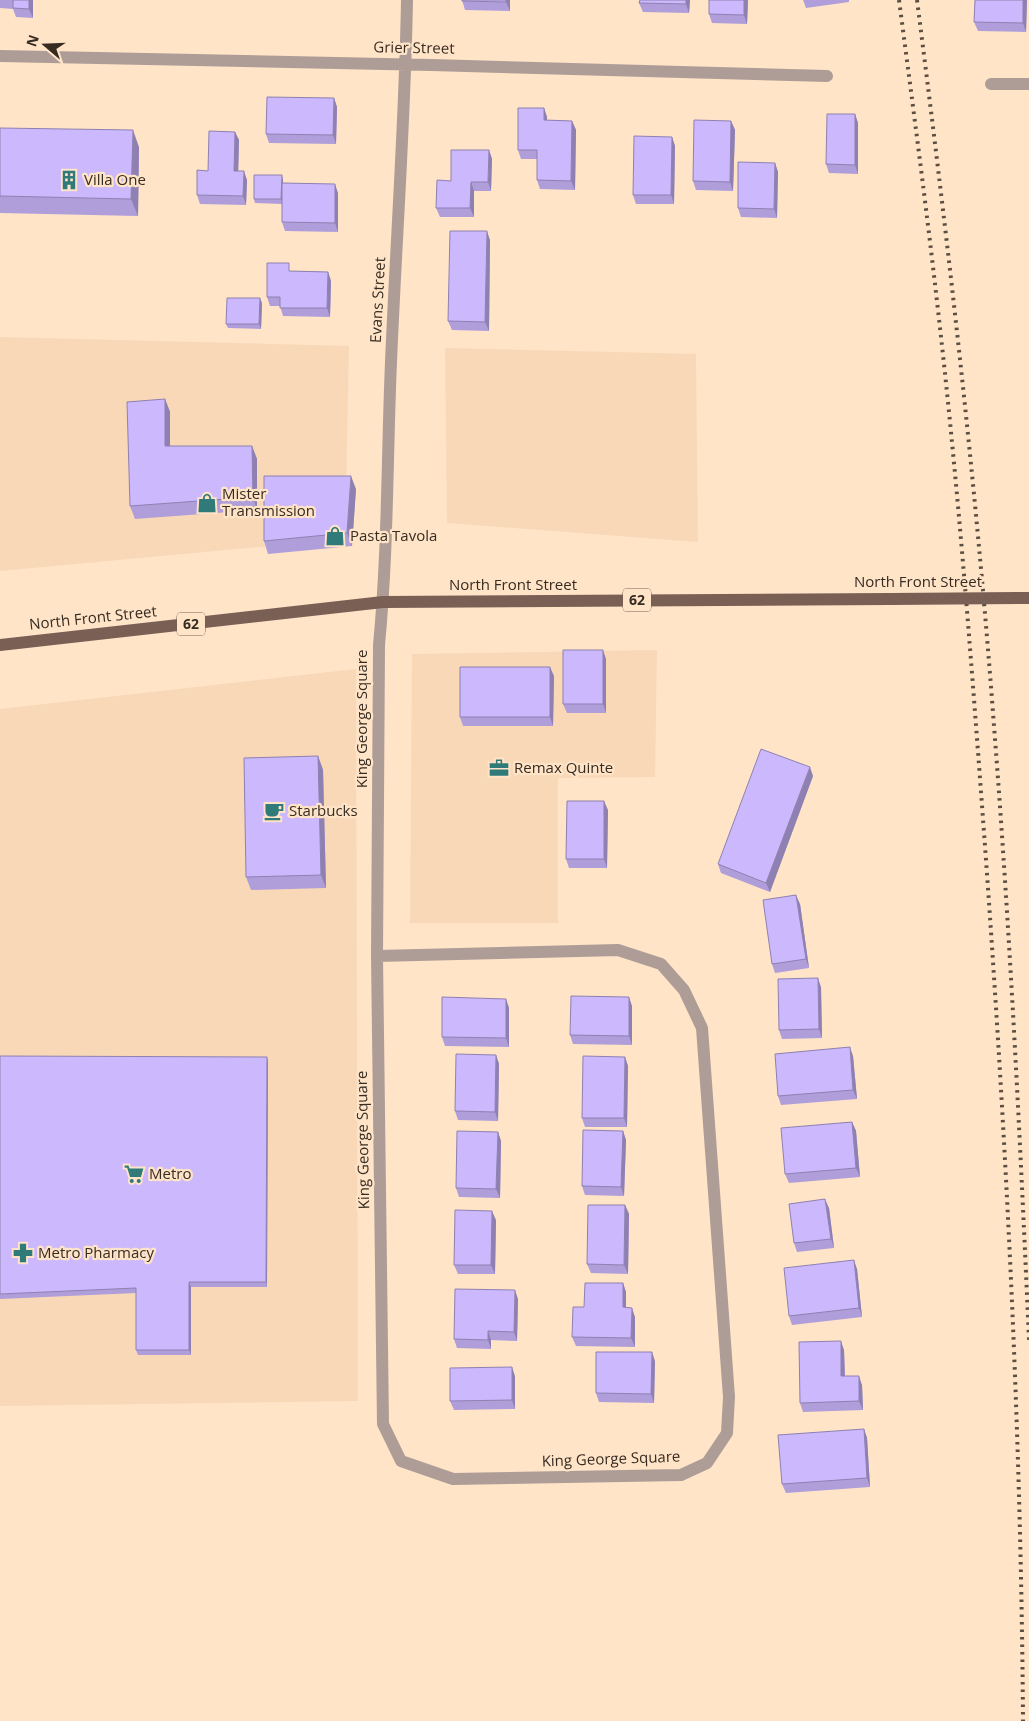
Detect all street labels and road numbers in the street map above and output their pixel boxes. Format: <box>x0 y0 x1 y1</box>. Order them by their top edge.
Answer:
street label: Grier Street <box>373 36 455 58</box>
street label: Evans Street <box>365 256 389 344</box>
street label: North Front Street <box>854 571 982 591</box>
street label: North Front Street <box>449 574 577 594</box>
road number: 62 <box>623 588 651 612</box>
street label: North Front Street <box>28 600 158 634</box>
road number: 62 <box>177 612 205 636</box>
street label: King George Square <box>351 650 371 788</box>
street label: King George Square <box>351 1071 373 1210</box>
street label: King George Square <box>541 1446 681 1470</box>

